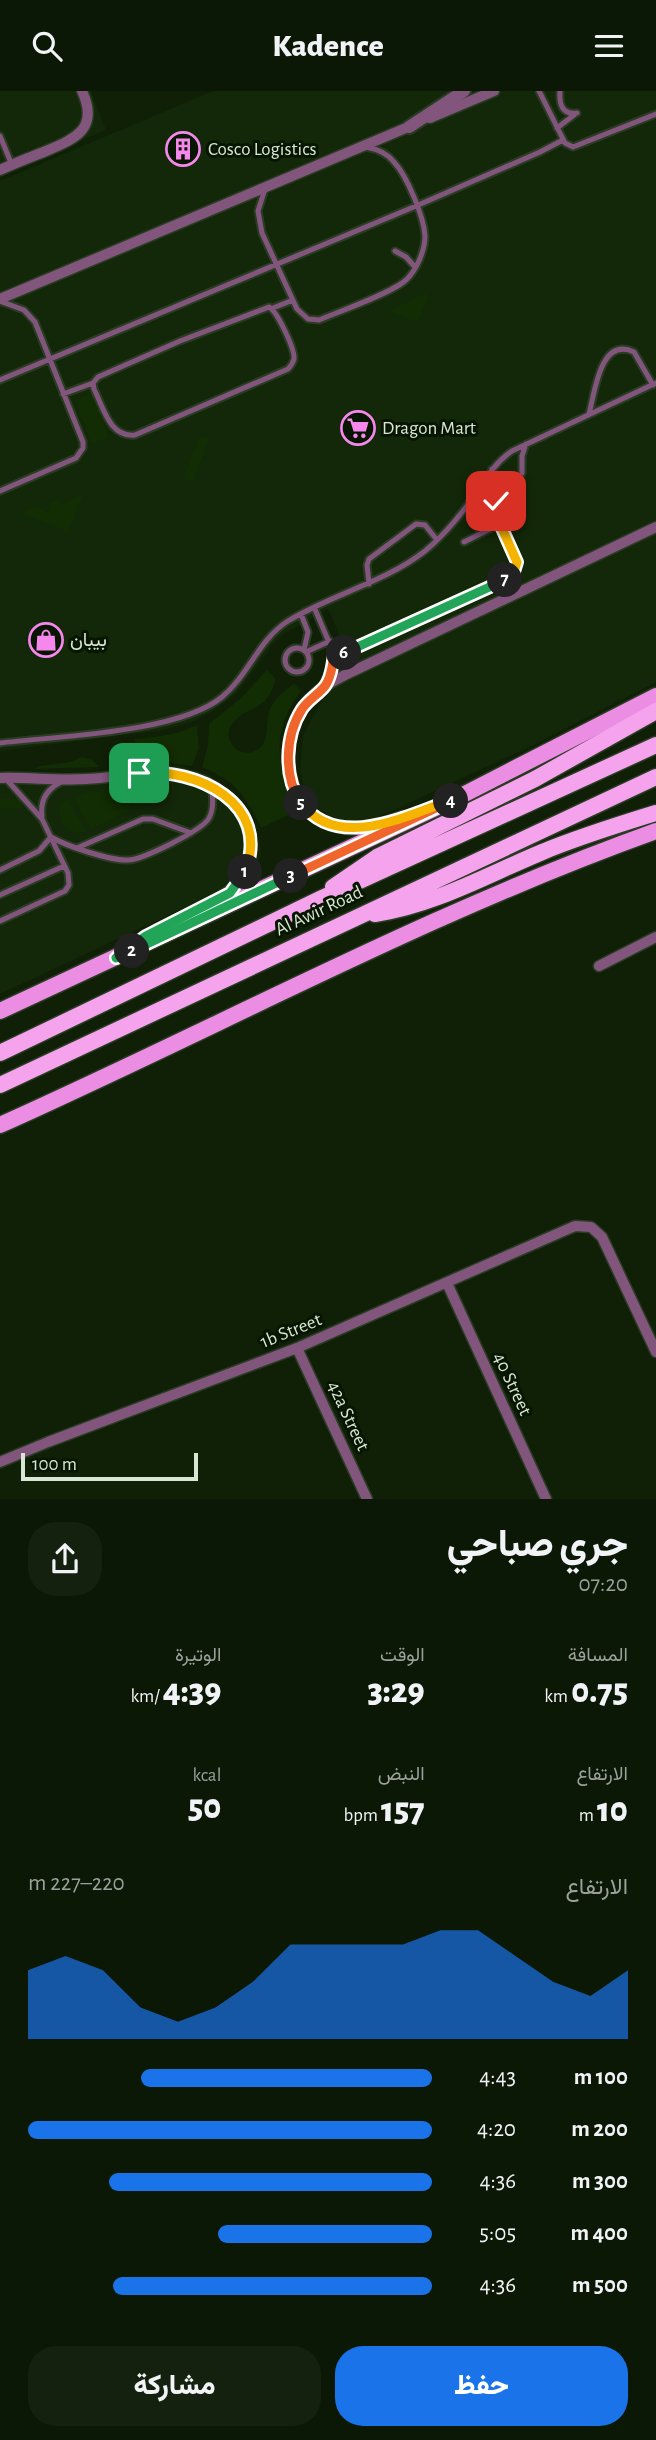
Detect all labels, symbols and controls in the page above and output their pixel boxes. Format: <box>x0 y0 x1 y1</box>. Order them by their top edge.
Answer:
icon: search <box>28 27 66 65</box>
icon: menu <box>590 27 628 65</box>
text: Kadence <box>272 30 384 62</box>
building icon: Cosco Logistics <box>164 130 202 168</box>
place label: Cosco Logistics <box>208 140 317 159</box>
supermarket icon: Dragon Mart <box>339 409 377 447</box>
place label: Dragon Mart <box>382 419 476 438</box>
pin <box>466 471 526 531</box>
icon: check <box>477 482 515 520</box>
pin: 7 <box>488 563 522 597</box>
text: 7 <box>500 570 509 589</box>
shop icon: بيبان <box>27 621 65 659</box>
place label: بيبان <box>70 631 107 651</box>
pin: 6 <box>326 635 362 671</box>
text: 6 <box>339 643 348 662</box>
pin <box>109 743 169 803</box>
icon: arrive <box>120 754 158 792</box>
pin: 4 <box>434 783 468 819</box>
pin: 5 <box>284 785 318 821</box>
text: 4 <box>446 791 455 810</box>
text: 5 <box>296 793 305 812</box>
pin: 1 <box>228 855 262 889</box>
pin: 3 <box>274 859 308 893</box>
text: 1 <box>241 862 248 881</box>
text: 3 <box>286 866 295 885</box>
street label: Al Awir Road <box>272 882 366 939</box>
pin: 2 <box>114 933 150 969</box>
text: 2 <box>127 941 136 960</box>
street label: 1b Street <box>258 1310 324 1352</box>
street label: 40 Street <box>489 1350 535 1418</box>
street label: 42a Street <box>324 1378 372 1454</box>
scale bar <box>21 1449 198 1481</box>
text: 100 m <box>32 1455 77 1474</box>
button: share <box>28 1522 102 1596</box>
text: جري صباحي <box>447 1526 628 1564</box>
text: 07:20 <box>578 1573 628 1596</box>
text: الوتيرة <box>175 1646 221 1665</box>
text: الوقت <box>380 1646 425 1665</box>
text: المسافة <box>568 1646 628 1665</box>
text: 4:39 <box>163 1674 221 1709</box>
text: 3:29 <box>367 1674 425 1709</box>
text: 0.75 <box>571 1674 628 1709</box>
text: /km <box>130 1687 163 1706</box>
text: km <box>544 1687 571 1706</box>
text: النبض <box>378 1765 425 1784</box>
text: الارتفاع <box>576 1765 628 1784</box>
text: kcal <box>192 1766 221 1785</box>
text: 50 <box>188 1790 221 1825</box>
text: 157 <box>381 1793 425 1828</box>
text: 10 <box>597 1793 628 1828</box>
text: bpm <box>343 1806 381 1825</box>
text: m <box>579 1806 597 1825</box>
text: 220–227 m <box>28 1872 125 1895</box>
text: الارتفاع <box>566 1876 628 1899</box>
text: 4:43 <box>479 2066 516 2089</box>
text: 100 m <box>574 2066 628 2089</box>
text: 4:20 <box>477 2118 516 2141</box>
text: 200 m <box>571 2118 628 2141</box>
text: 4:36 <box>479 2170 516 2193</box>
text: 300 m <box>572 2170 628 2193</box>
text: 5:05 <box>479 2222 516 2245</box>
text: 400 m <box>570 2222 628 2245</box>
text: 4:36 <box>479 2274 516 2297</box>
text: 500 m <box>572 2274 628 2297</box>
button: مشاركة <box>28 2346 321 2426</box>
button: حفظ <box>335 2346 628 2426</box>

